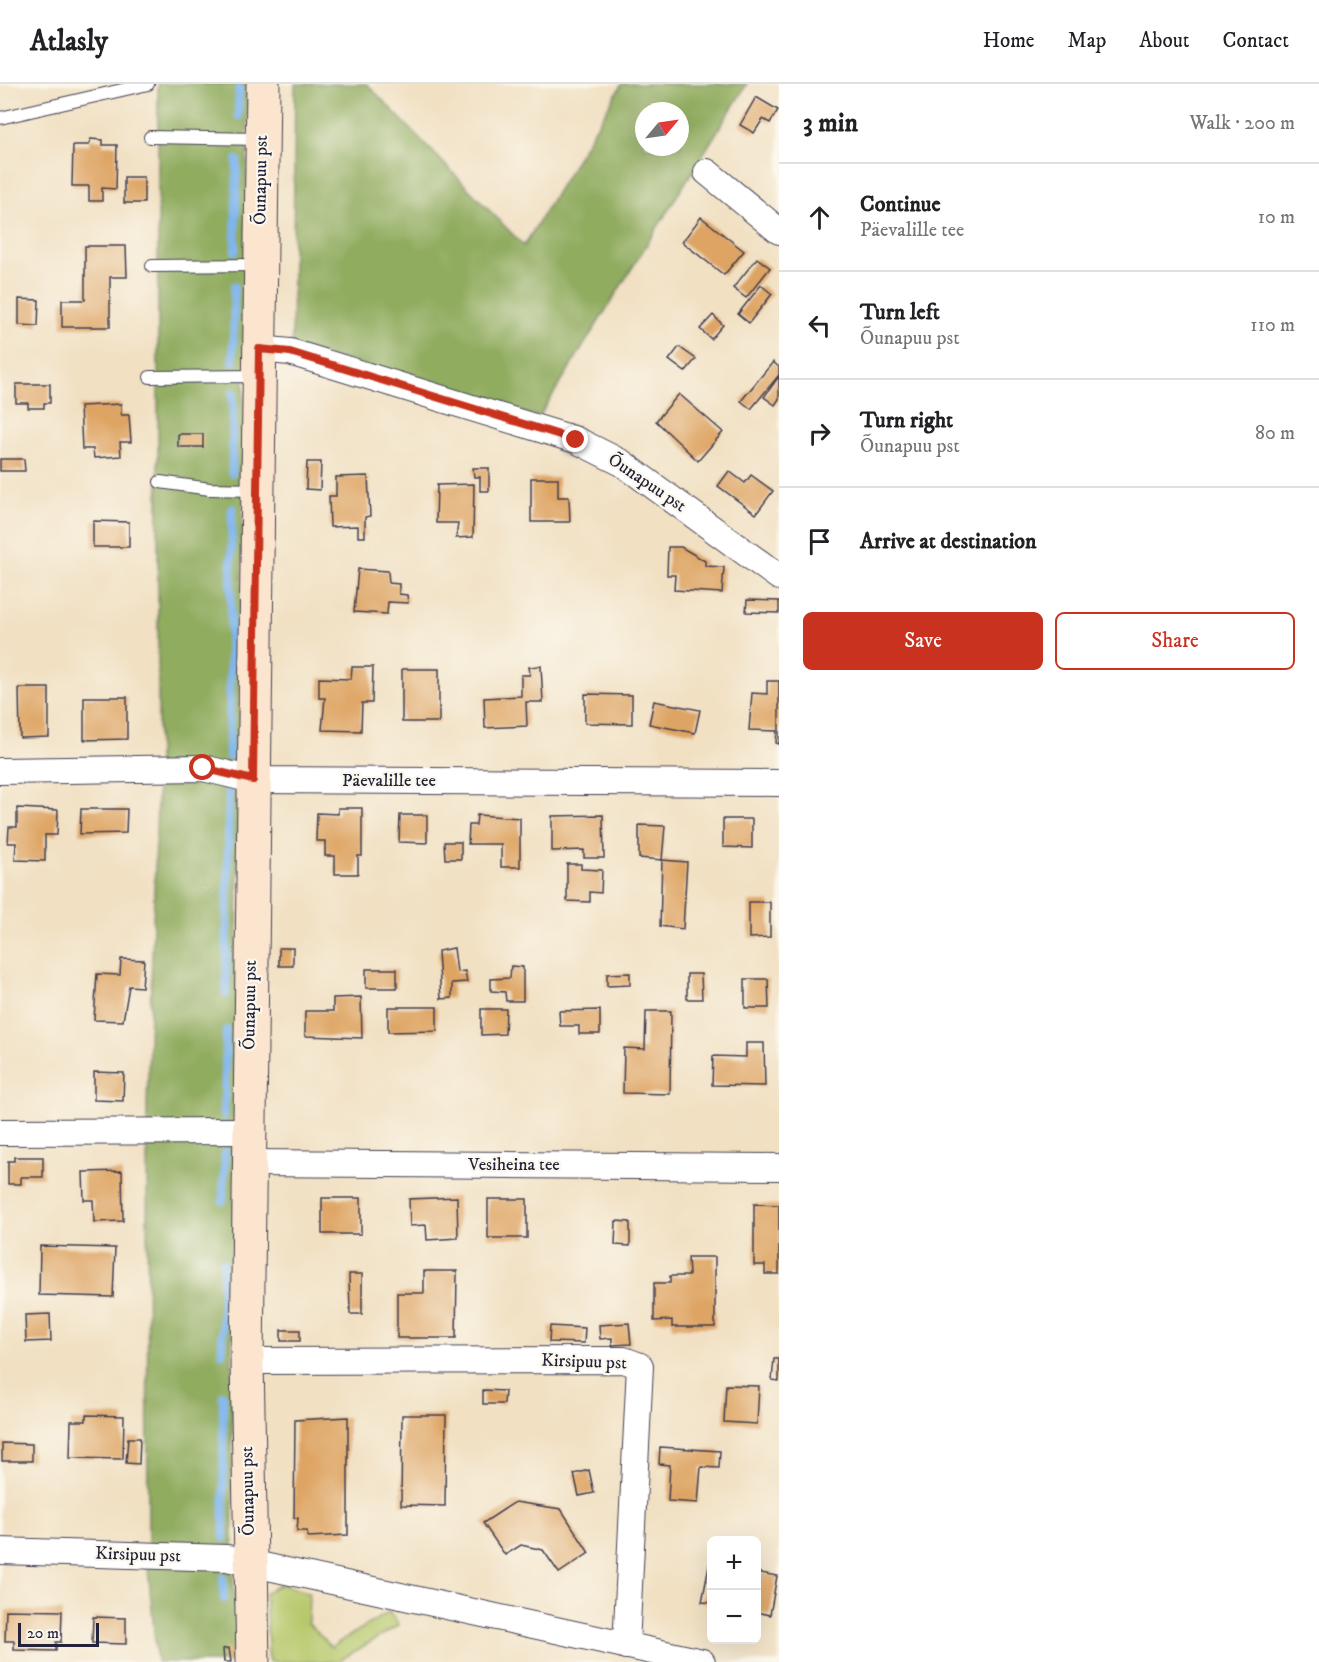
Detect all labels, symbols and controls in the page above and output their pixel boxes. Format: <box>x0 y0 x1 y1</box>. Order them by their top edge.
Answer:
text: Atlasly <box>30 24 108 59</box>
text: Home <box>983 28 1035 54</box>
text: Map <box>1068 28 1106 54</box>
text: About <box>1139 28 1190 54</box>
text: Contact <box>1223 28 1289 54</box>
north arrow <box>635 102 689 156</box>
text: 3 min <box>803 107 858 140</box>
text: Walk · 200 m <box>1189 111 1295 136</box>
street label: Õunapuu pst <box>249 135 273 225</box>
text: Continue <box>860 191 941 218</box>
icon: ahead <box>803 201 836 234</box>
text: 10 m <box>1258 205 1295 230</box>
text: Päevalille tee <box>860 218 964 243</box>
text: Turn left <box>860 299 940 326</box>
icon: left <box>803 309 836 342</box>
text: 110 m <box>1250 313 1295 338</box>
text: Õunapuu pst <box>860 326 960 351</box>
text: Turn right <box>860 407 953 434</box>
icon: right <box>803 417 836 450</box>
text: 80 m <box>1255 421 1295 446</box>
route end <box>562 426 588 452</box>
text: Õunapuu pst <box>860 434 960 459</box>
street label: Õunapuu pst <box>604 449 690 517</box>
icon: arrive <box>803 525 836 558</box>
text: Arrive at destination <box>860 528 1037 555</box>
button: Save <box>803 612 1043 670</box>
button: Share <box>1055 612 1295 670</box>
route start <box>189 754 215 780</box>
street label: Päevalille tee <box>342 770 436 792</box>
street label: Õunapuu pst <box>238 960 262 1050</box>
street label: Vesiheina tee <box>467 1154 560 1176</box>
street label: Kirsipuu pst <box>541 1350 627 1374</box>
street label: Õunapuu pst <box>236 1446 260 1536</box>
map controls <box>707 1536 761 1644</box>
button: + <box>707 1536 761 1590</box>
street label: Kirsipuu pst <box>95 1543 181 1567</box>
button: − <box>707 1590 761 1644</box>
scale bar <box>18 1620 99 1648</box>
text: 20 m <box>27 1623 59 1643</box>

